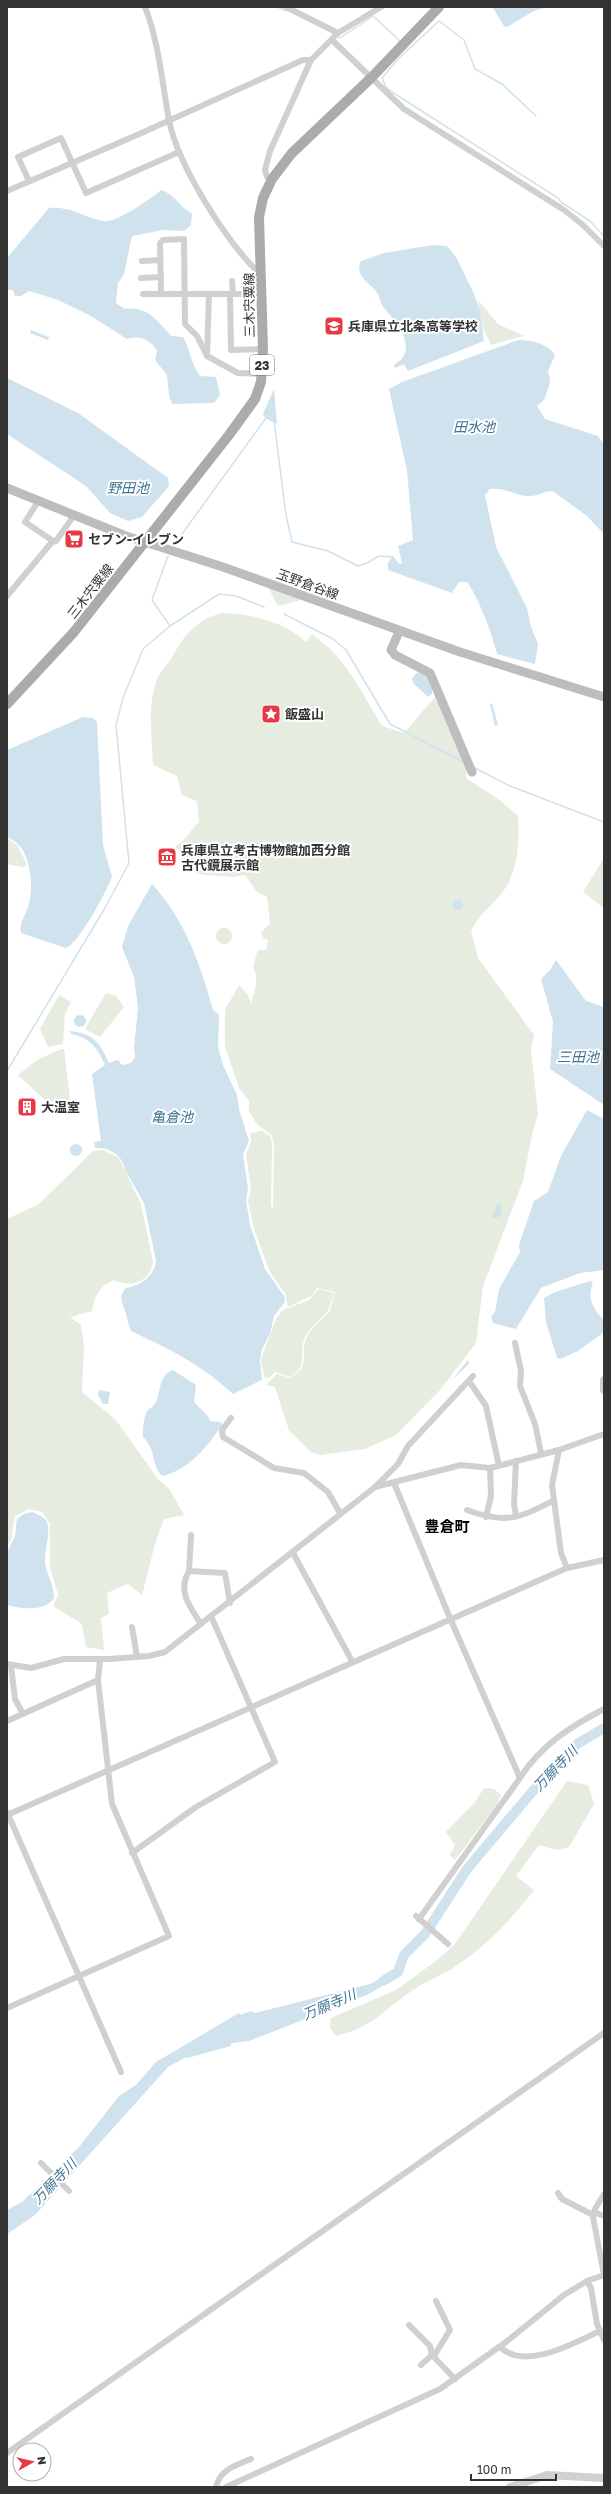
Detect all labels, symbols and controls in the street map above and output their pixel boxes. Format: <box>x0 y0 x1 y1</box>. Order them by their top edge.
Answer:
street label: 三木宍粟線 <box>240 272 258 338</box>
school or university icon: 兵庫県立北条高等学校 <box>323 315 345 337</box>
place label: 兵庫県立北条高等学校 <box>348 318 478 334</box>
road number: 23 <box>250 355 274 375</box>
water label: 田水池 <box>453 418 497 435</box>
water label: 野田池 <box>107 479 151 496</box>
supermarket icon: セブン-イレブン <box>63 528 85 550</box>
place label: セブン-イレブン <box>88 531 184 547</box>
street label: 三木宍粟線 <box>64 560 116 622</box>
street label: 玉野倉谷線 <box>275 565 341 603</box>
place icon: 飯盛山 <box>260 703 282 725</box>
place label: 飯盛山 <box>285 706 324 722</box>
place label: 兵庫県立考古博物館加西分館 古代鏡展示館 <box>181 842 350 873</box>
museum icon: 兵庫県立考古博物館加西分館 古代鏡展示館 <box>156 846 178 868</box>
water label: 三田池 <box>557 1048 601 1065</box>
building icon: 大温室 <box>16 1096 38 1118</box>
place label: 大温室 <box>41 1099 80 1115</box>
water label: 亀倉池 <box>151 1108 195 1125</box>
district label: 豊倉町 <box>424 1517 470 1535</box>
water label: 万願寺川 <box>529 1741 582 1794</box>
water label: 万願寺川 <box>300 1984 360 2023</box>
water label: 万願寺川 <box>28 2154 81 2207</box>
north arrow <box>12 2442 52 2482</box>
text: N <box>35 2455 49 2466</box>
scale bar <box>471 2456 556 2482</box>
text: 100 m <box>477 2462 511 2477</box>

